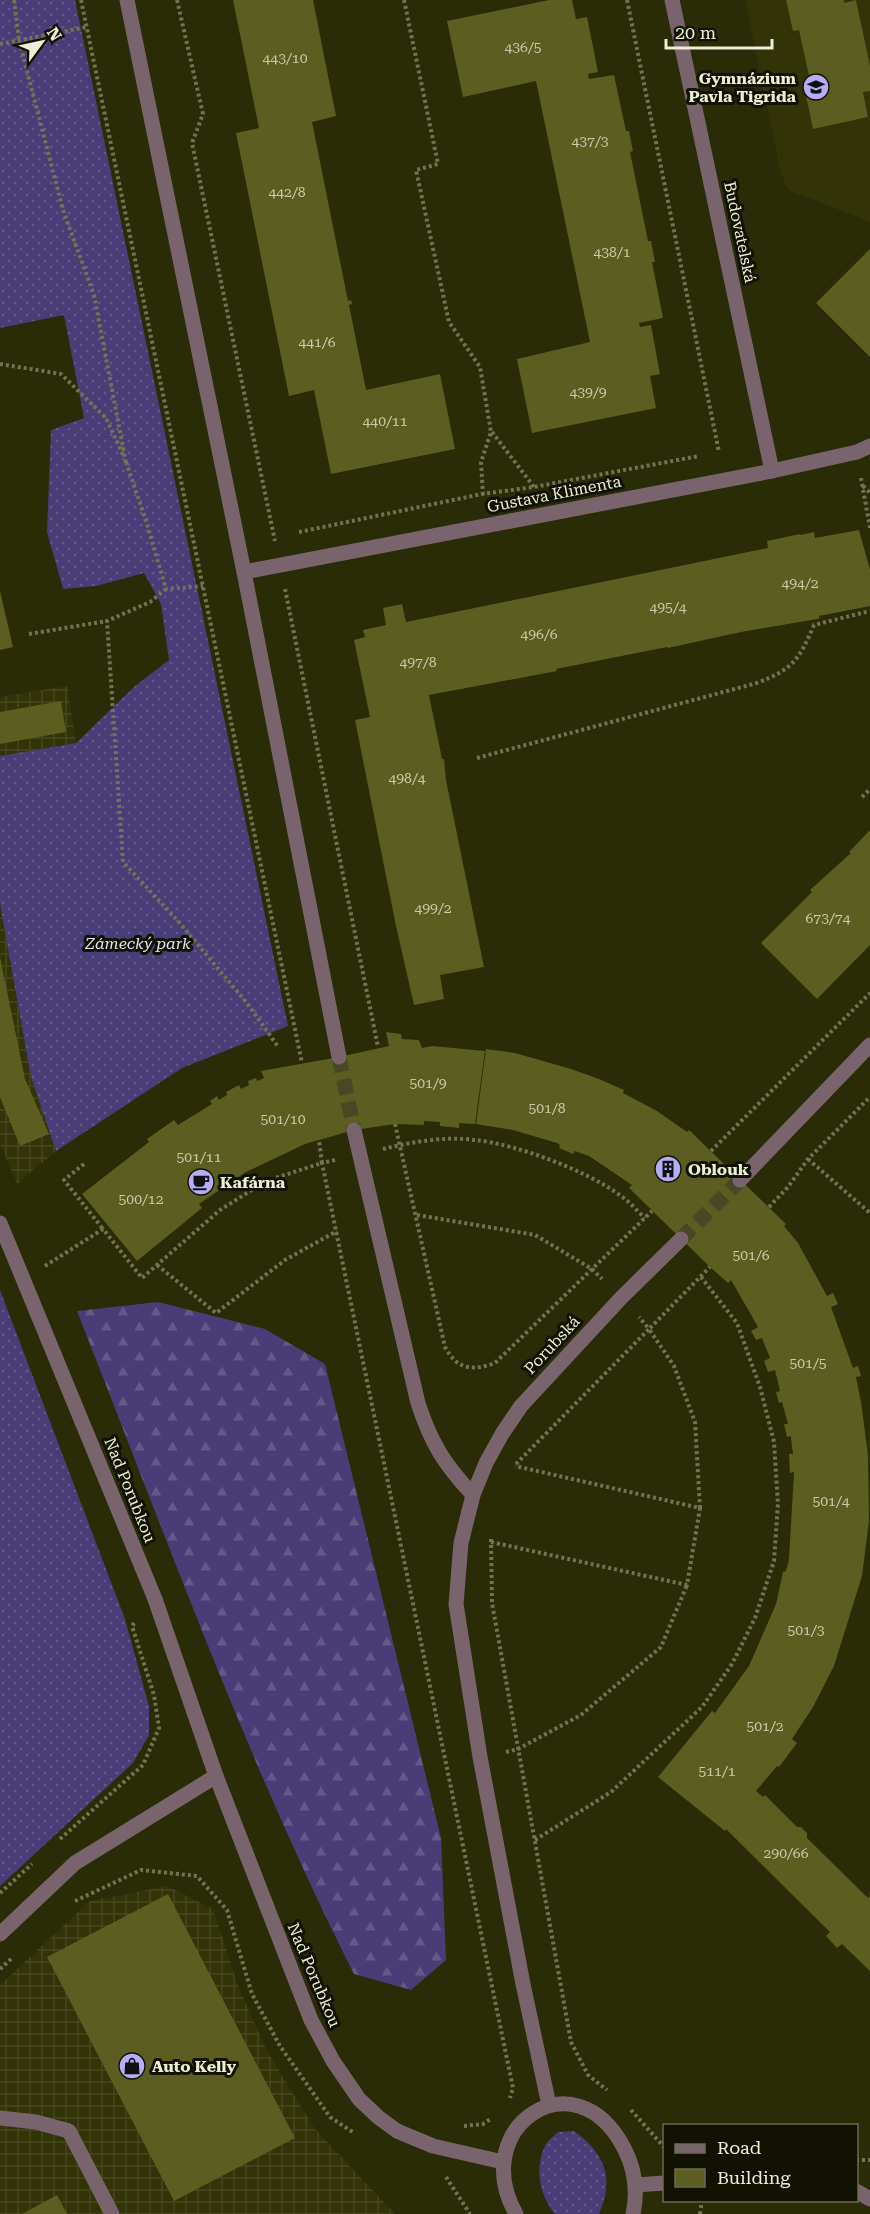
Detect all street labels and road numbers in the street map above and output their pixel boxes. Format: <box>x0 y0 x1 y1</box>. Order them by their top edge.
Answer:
street label: Budovatelská <box>720 180 760 285</box>
street label: Gustava Klimenta <box>485 472 623 516</box>
street label: Porubská <box>520 1312 584 1378</box>
street label: Nad Porubkou <box>100 1435 160 1545</box>
street label: Nad Porubkou <box>283 1920 345 2030</box>

